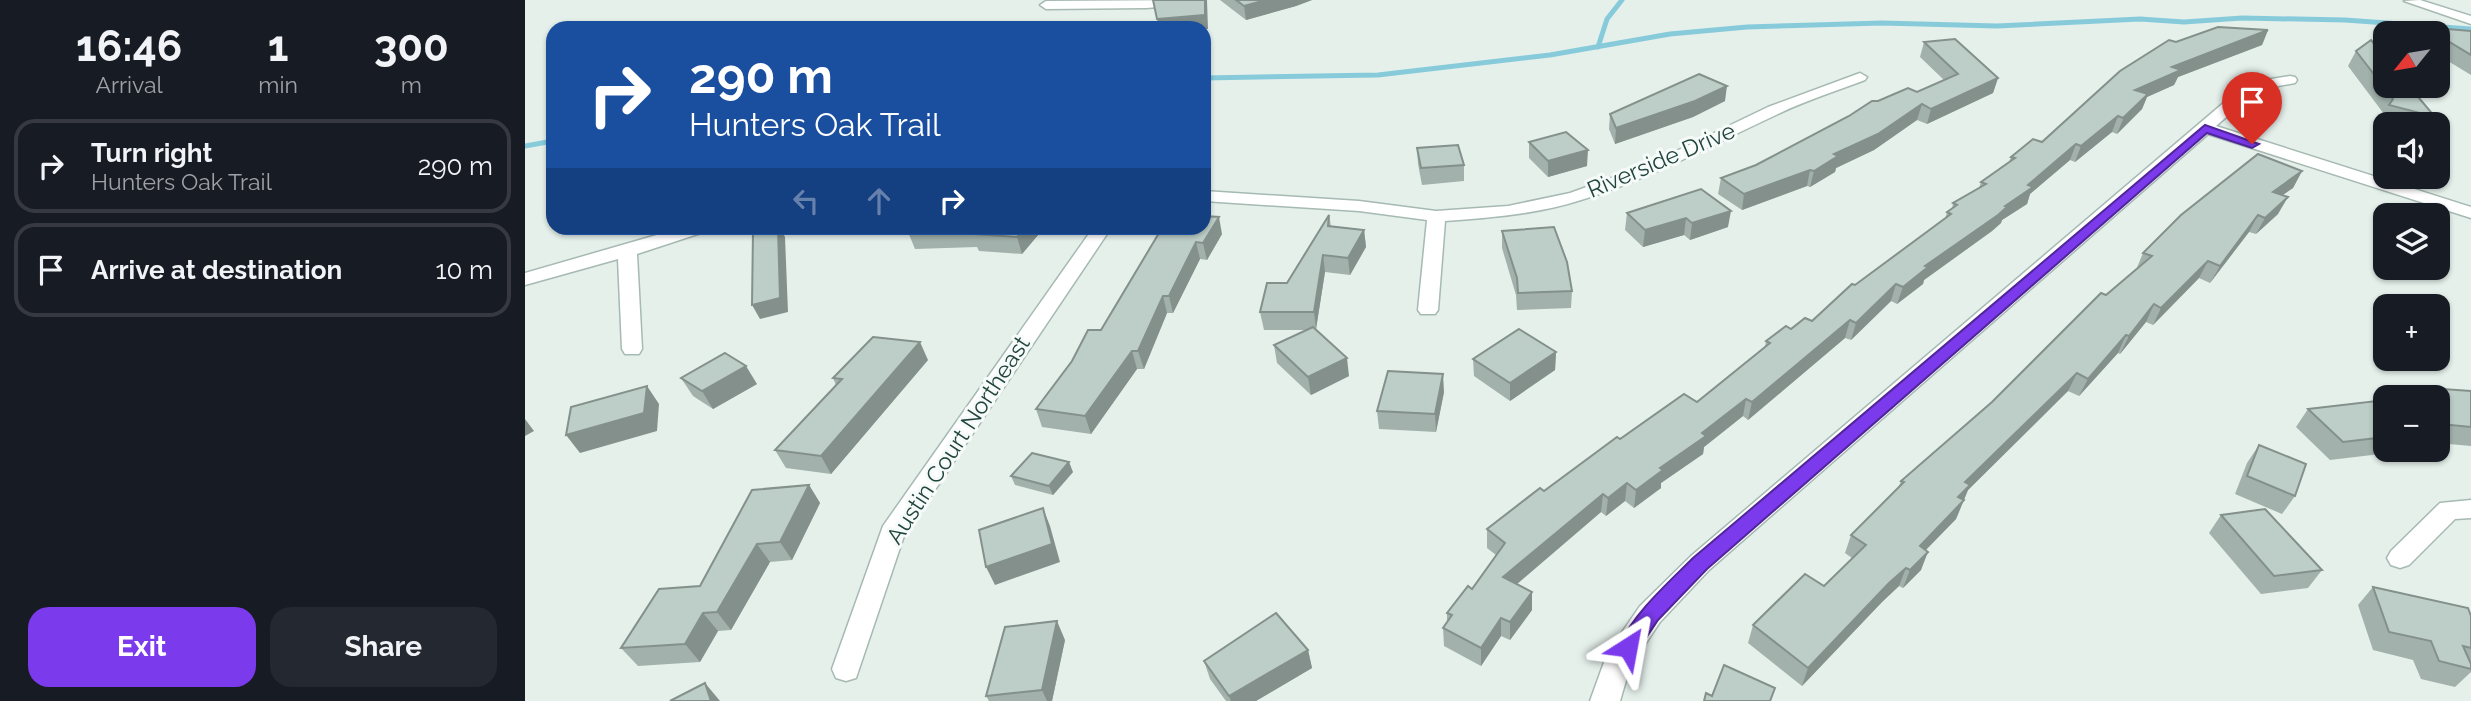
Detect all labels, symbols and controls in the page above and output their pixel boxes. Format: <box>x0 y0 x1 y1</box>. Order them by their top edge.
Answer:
north arrow <box>2373 21 2450 98</box>
map controls <box>2373 21 2450 462</box>
text: 16:46 <box>76 22 182 71</box>
text: 1 <box>268 22 288 71</box>
text: 300 <box>374 22 449 71</box>
text: 290 m <box>689 47 833 104</box>
icon: right <box>574 49 665 140</box>
text: Arrival <box>95 71 163 98</box>
text: min <box>258 71 298 98</box>
text: m <box>401 71 422 98</box>
pin <box>2222 72 2282 144</box>
icon: arrive <box>2233 83 2271 121</box>
text: Hunters Oak Trail <box>689 106 941 143</box>
button: sound <box>2373 112 2450 189</box>
street label: Riverside Drive <box>1583 116 1739 203</box>
text: Turn right <box>91 138 212 168</box>
icon: right <box>32 147 70 185</box>
text: 290 m <box>418 151 493 181</box>
text: Hunters Oak Trail <box>91 168 272 195</box>
icon: left <box>787 182 825 220</box>
icon: ahead <box>860 182 898 220</box>
icon: right <box>933 182 971 220</box>
button: layers <box>2373 203 2450 280</box>
icon: arrive <box>32 251 70 289</box>
text: Arrive at destination <box>91 255 342 285</box>
text: 10 m <box>435 255 493 285</box>
button: + <box>2373 294 2450 371</box>
street label: Austin Court Northeast <box>880 331 1035 549</box>
button: − <box>2373 385 2450 462</box>
button: Exit <box>28 607 256 687</box>
button: Share <box>270 607 497 687</box>
position arrow <box>1591 610 1665 684</box>

